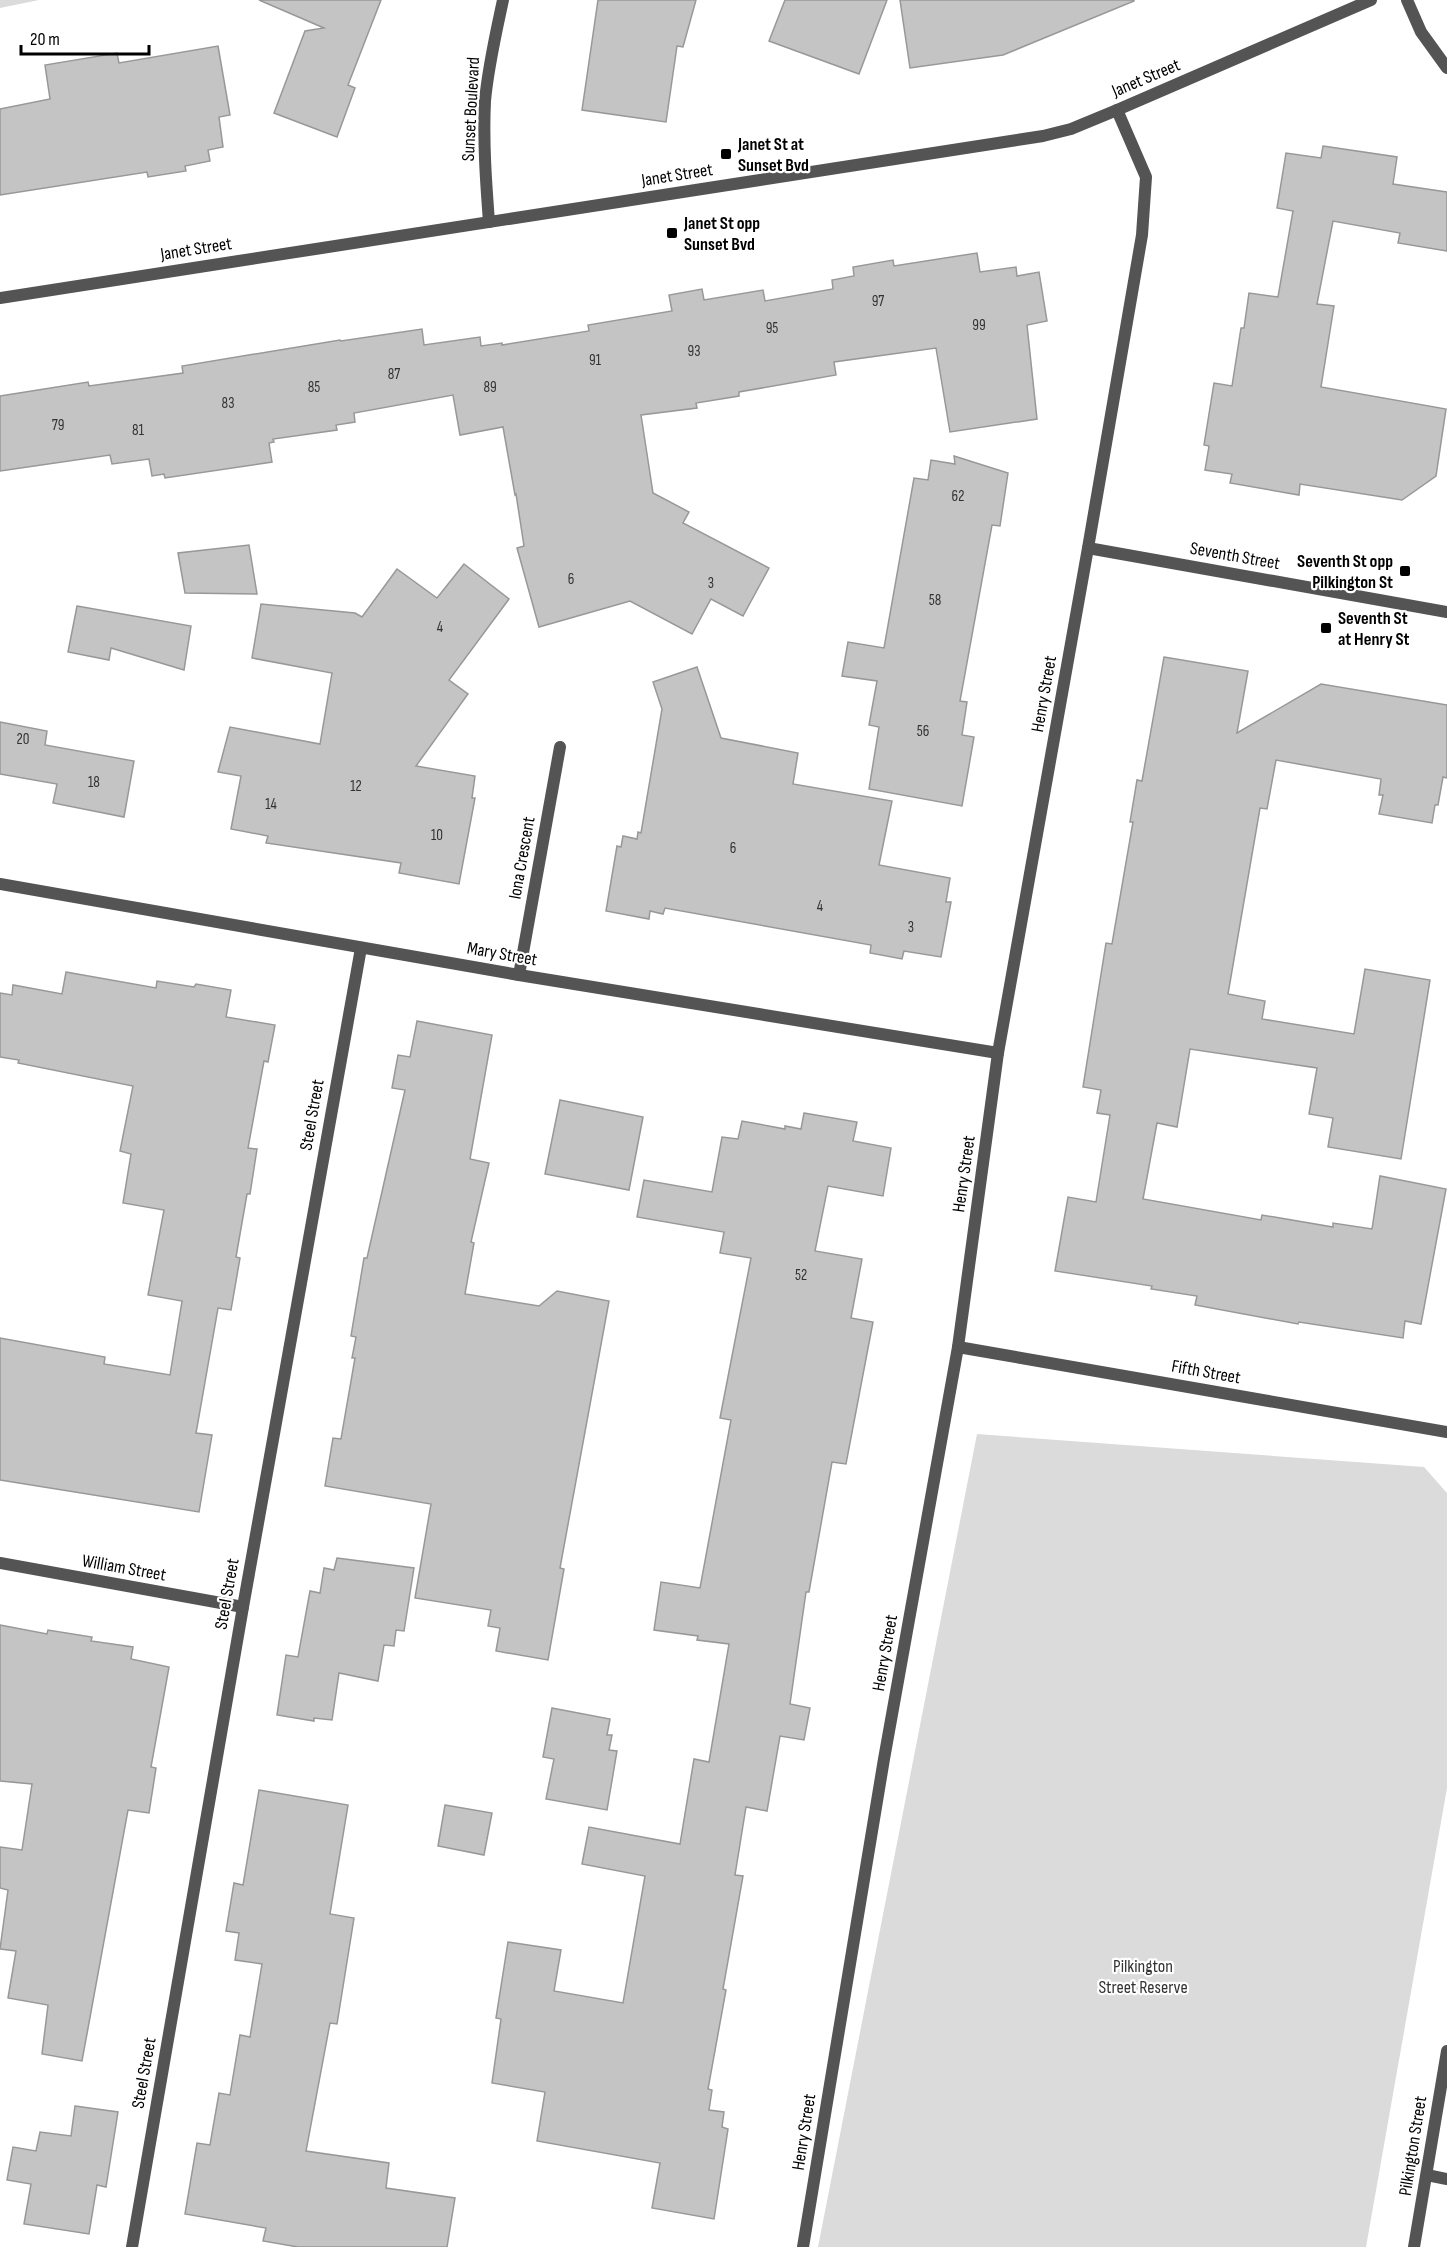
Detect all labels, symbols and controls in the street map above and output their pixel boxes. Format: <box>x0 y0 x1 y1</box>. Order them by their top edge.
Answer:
scale bar <box>21 18 148 56</box>
text: 20 m <box>30 29 60 50</box>
street label: Janet Street <box>1108 54 1184 102</box>
street label: Sunset Boulevard <box>458 56 484 162</box>
place label: Janet St at Sunset Bvd <box>737 134 809 176</box>
marker: Janet St at Sunset Bvd <box>719 147 733 161</box>
street label: Janet Street <box>639 159 715 191</box>
place label: Janet St opp Sunset Bvd <box>683 213 760 255</box>
marker: Janet St opp Sunset Bvd <box>665 226 679 240</box>
street label: Janet Street <box>158 233 234 265</box>
house number: 97 <box>872 292 884 311</box>
house number: 99 <box>972 316 986 335</box>
house number: 95 <box>766 319 778 338</box>
house number: 93 <box>688 342 700 361</box>
house number: 91 <box>589 351 602 370</box>
house number: 87 <box>388 365 400 384</box>
house number: 85 <box>308 378 320 397</box>
house number: 89 <box>483 378 497 397</box>
house number: 83 <box>222 394 234 413</box>
house number: 79 <box>52 416 64 435</box>
house number: 81 <box>132 421 145 440</box>
house number: 62 <box>952 487 964 506</box>
street label: Seventh Street <box>1188 538 1282 574</box>
place label: Seventh St opp Pilkington St <box>1297 551 1393 593</box>
marker: Seventh St opp Pilkington St <box>1398 564 1412 578</box>
house number: 6 <box>568 570 574 589</box>
house number: 3 <box>708 574 714 593</box>
house number: 58 <box>929 591 941 610</box>
place label: Seventh St at Henry St <box>1338 608 1410 650</box>
house number: 4 <box>437 618 443 637</box>
marker: Seventh St at Henry St <box>1319 621 1333 635</box>
street label: Henry Street <box>1027 654 1061 734</box>
house number: 56 <box>917 722 929 741</box>
house number: 20 <box>17 730 29 749</box>
house number: 18 <box>88 773 100 792</box>
house number: 12 <box>350 777 362 796</box>
house number: 14 <box>265 795 277 814</box>
street label: Iona Crescent <box>504 815 540 901</box>
house number: 10 <box>431 826 443 845</box>
house number: 6 <box>730 839 736 858</box>
house number: 4 <box>817 897 823 916</box>
house number: 3 <box>908 918 914 937</box>
street label: Mary Street <box>465 938 539 971</box>
street label: Steel Street <box>295 1077 329 1152</box>
street label: Henry Street <box>948 1134 980 1214</box>
house number: 52 <box>795 1266 807 1285</box>
street label: Fifth Street <box>1170 1356 1243 1388</box>
street label: William Street <box>80 1550 168 1586</box>
street label: Steel Street <box>210 1556 244 1631</box>
street label: Henry Street <box>868 1613 902 1693</box>
park label: Pilkington Street Reserve <box>1098 1956 1188 1998</box>
street label: Steel Street <box>127 2035 161 2110</box>
street label: Henry Street <box>788 2092 820 2172</box>
street label: Pilkington Street <box>1395 2094 1431 2197</box>

